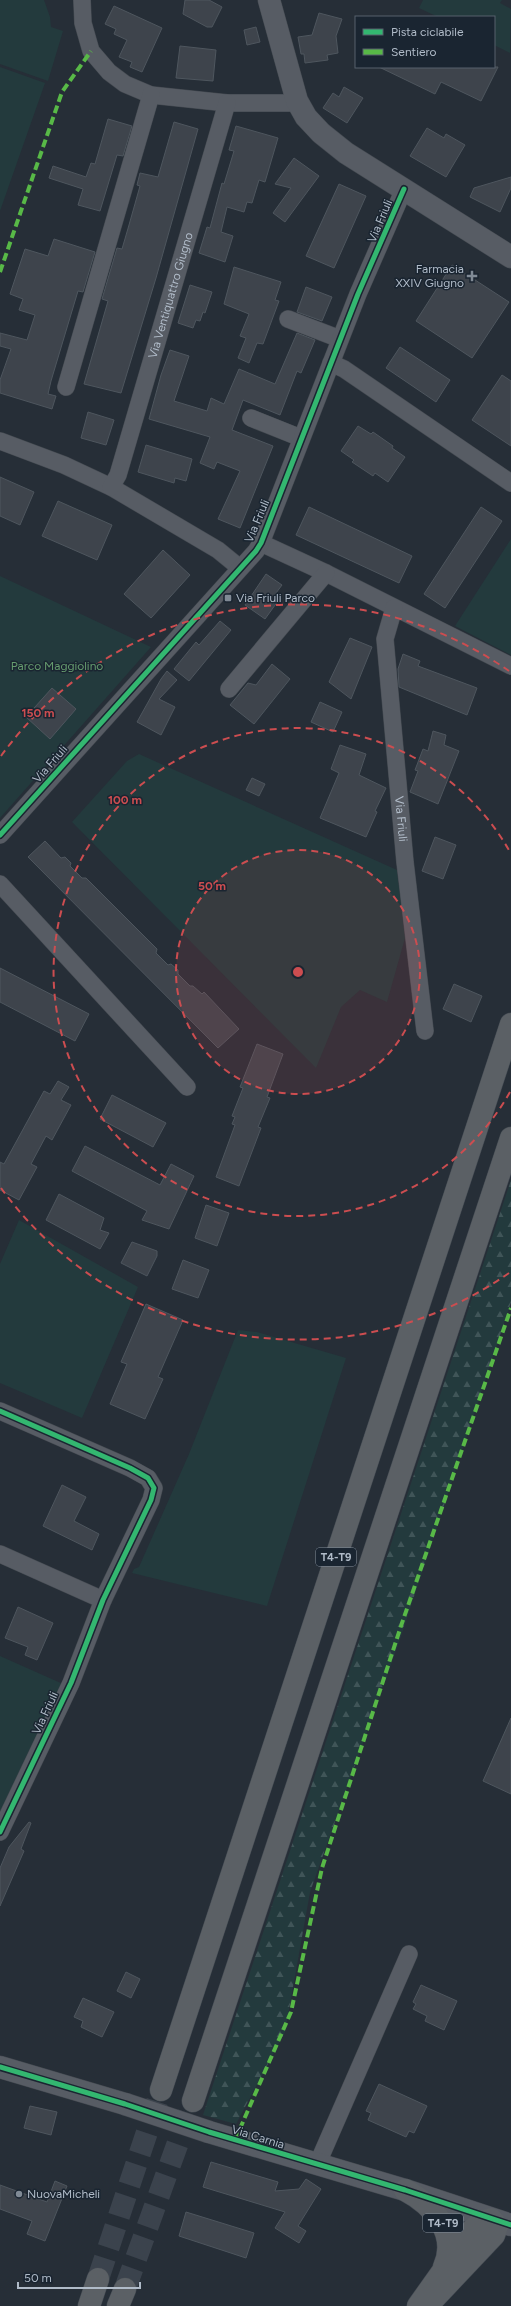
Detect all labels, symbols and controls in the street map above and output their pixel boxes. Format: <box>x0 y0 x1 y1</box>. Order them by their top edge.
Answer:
legend <box>355 16 495 68</box>
text: Pista ciclabile <box>391 25 464 39</box>
text: Sentiero <box>391 45 437 59</box>
street label: Via Friuli <box>365 197 395 245</box>
street label: Via Ventiquattro Giugno <box>145 231 196 360</box>
place label: Farmacia XXIV Giugno <box>395 262 464 290</box>
marker: Farmacia XXIV Giugno <box>467 271 477 281</box>
street label: Via Friuli <box>242 497 272 545</box>
place label: Via Friuli Parco <box>236 591 315 605</box>
marker: Via Friuli Parco <box>223 593 233 603</box>
park label: Parco Maggiolino <box>11 659 103 673</box>
text: 150 m <box>21 706 55 720</box>
street label: Via Friuli <box>30 742 70 786</box>
text: 100 m <box>108 793 142 807</box>
street label: Via Friuli <box>392 796 410 842</box>
text: 50 m <box>198 879 226 893</box>
centre of rings <box>291 965 305 979</box>
road number: T4-T9 <box>316 1548 356 1566</box>
street label: Via Friuli <box>29 1689 61 1737</box>
street label: Via Carnia <box>230 2122 286 2152</box>
place label: NuovaMicheli <box>27 2187 100 2201</box>
marker: NuovaMicheli <box>14 2189 24 2199</box>
road number: T4-T9 <box>423 2214 463 2232</box>
scale bar <box>18 2264 140 2290</box>
text: 50 m <box>24 2271 52 2285</box>

